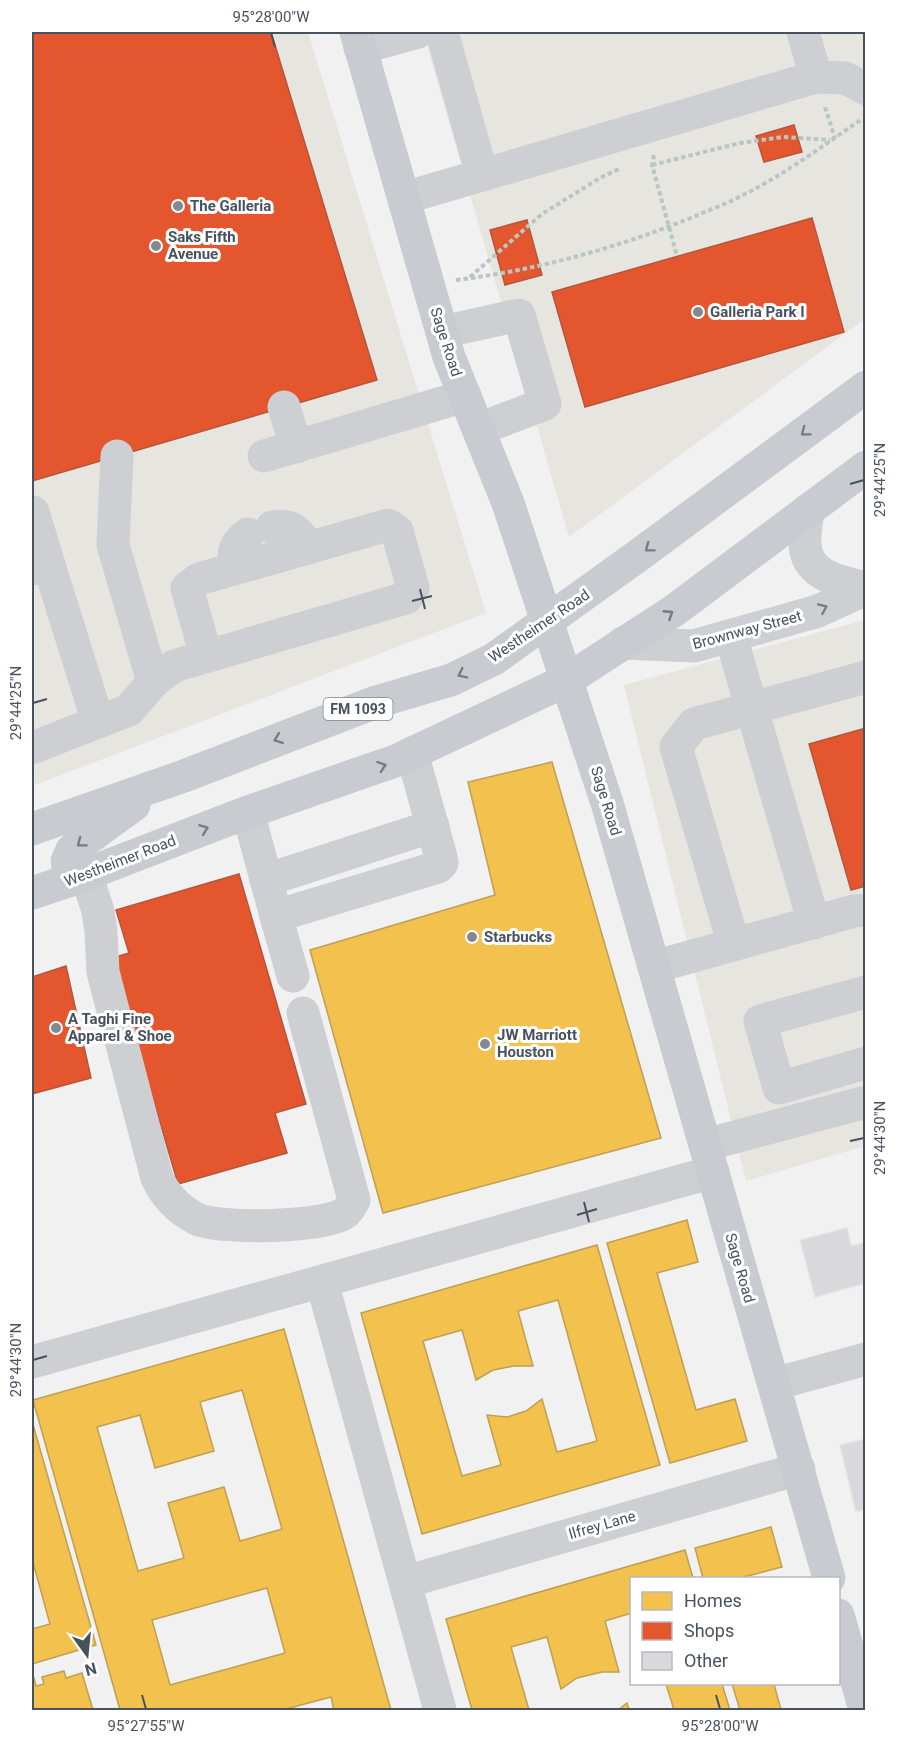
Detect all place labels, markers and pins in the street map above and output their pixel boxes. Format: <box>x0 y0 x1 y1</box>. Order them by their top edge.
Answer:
place label: The Galleria <box>190 197 271 215</box>
marker: The Galleria <box>171 199 185 213</box>
place label: Saks Fifth Avenue <box>168 228 236 263</box>
marker: Saks Fifth Avenue <box>149 239 163 253</box>
place label: Galleria Park I <box>710 303 805 321</box>
marker: Galleria Park I <box>691 305 705 319</box>
place label: Starbucks <box>484 928 552 946</box>
marker: Starbucks <box>465 930 479 944</box>
place label: A Taghi Fine Apparel & Shoe <box>68 1010 172 1045</box>
marker: A Taghi Fine Apparel & Shoe <box>49 1021 63 1035</box>
place label: JW Marriott Houston <box>497 1026 577 1061</box>
marker: JW Marriott Houston <box>478 1037 492 1051</box>

